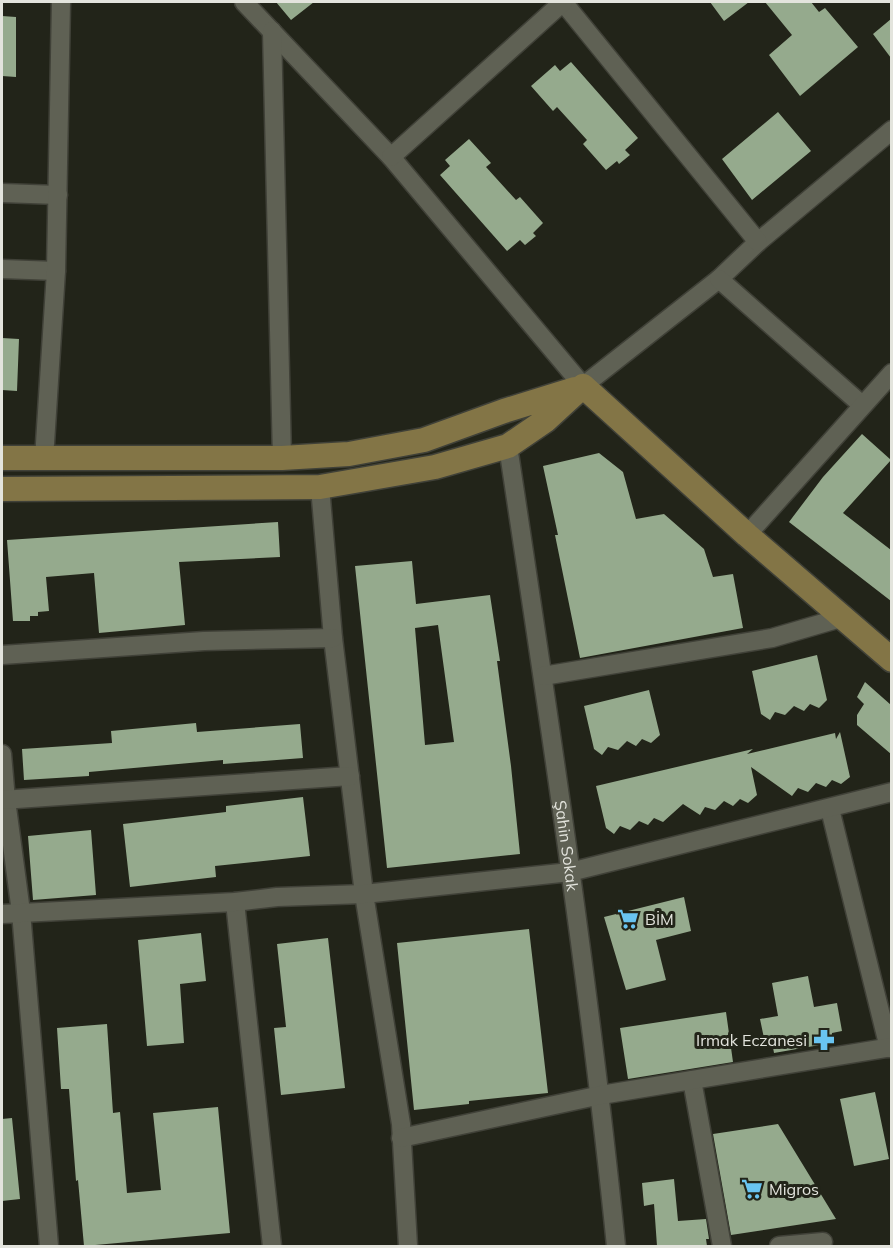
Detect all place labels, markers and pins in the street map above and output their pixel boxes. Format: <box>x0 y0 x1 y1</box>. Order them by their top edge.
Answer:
supermarket icon: BİM <box>616 907 640 931</box>
place label: BİM <box>645 909 674 929</box>
pharmacy icon: Irmak Eczanesi <box>812 1028 836 1052</box>
place label: Irmak Eczanesi <box>696 1030 807 1050</box>
supermarket icon: Migros <box>740 1177 764 1201</box>
place label: Migros <box>769 1179 819 1199</box>

